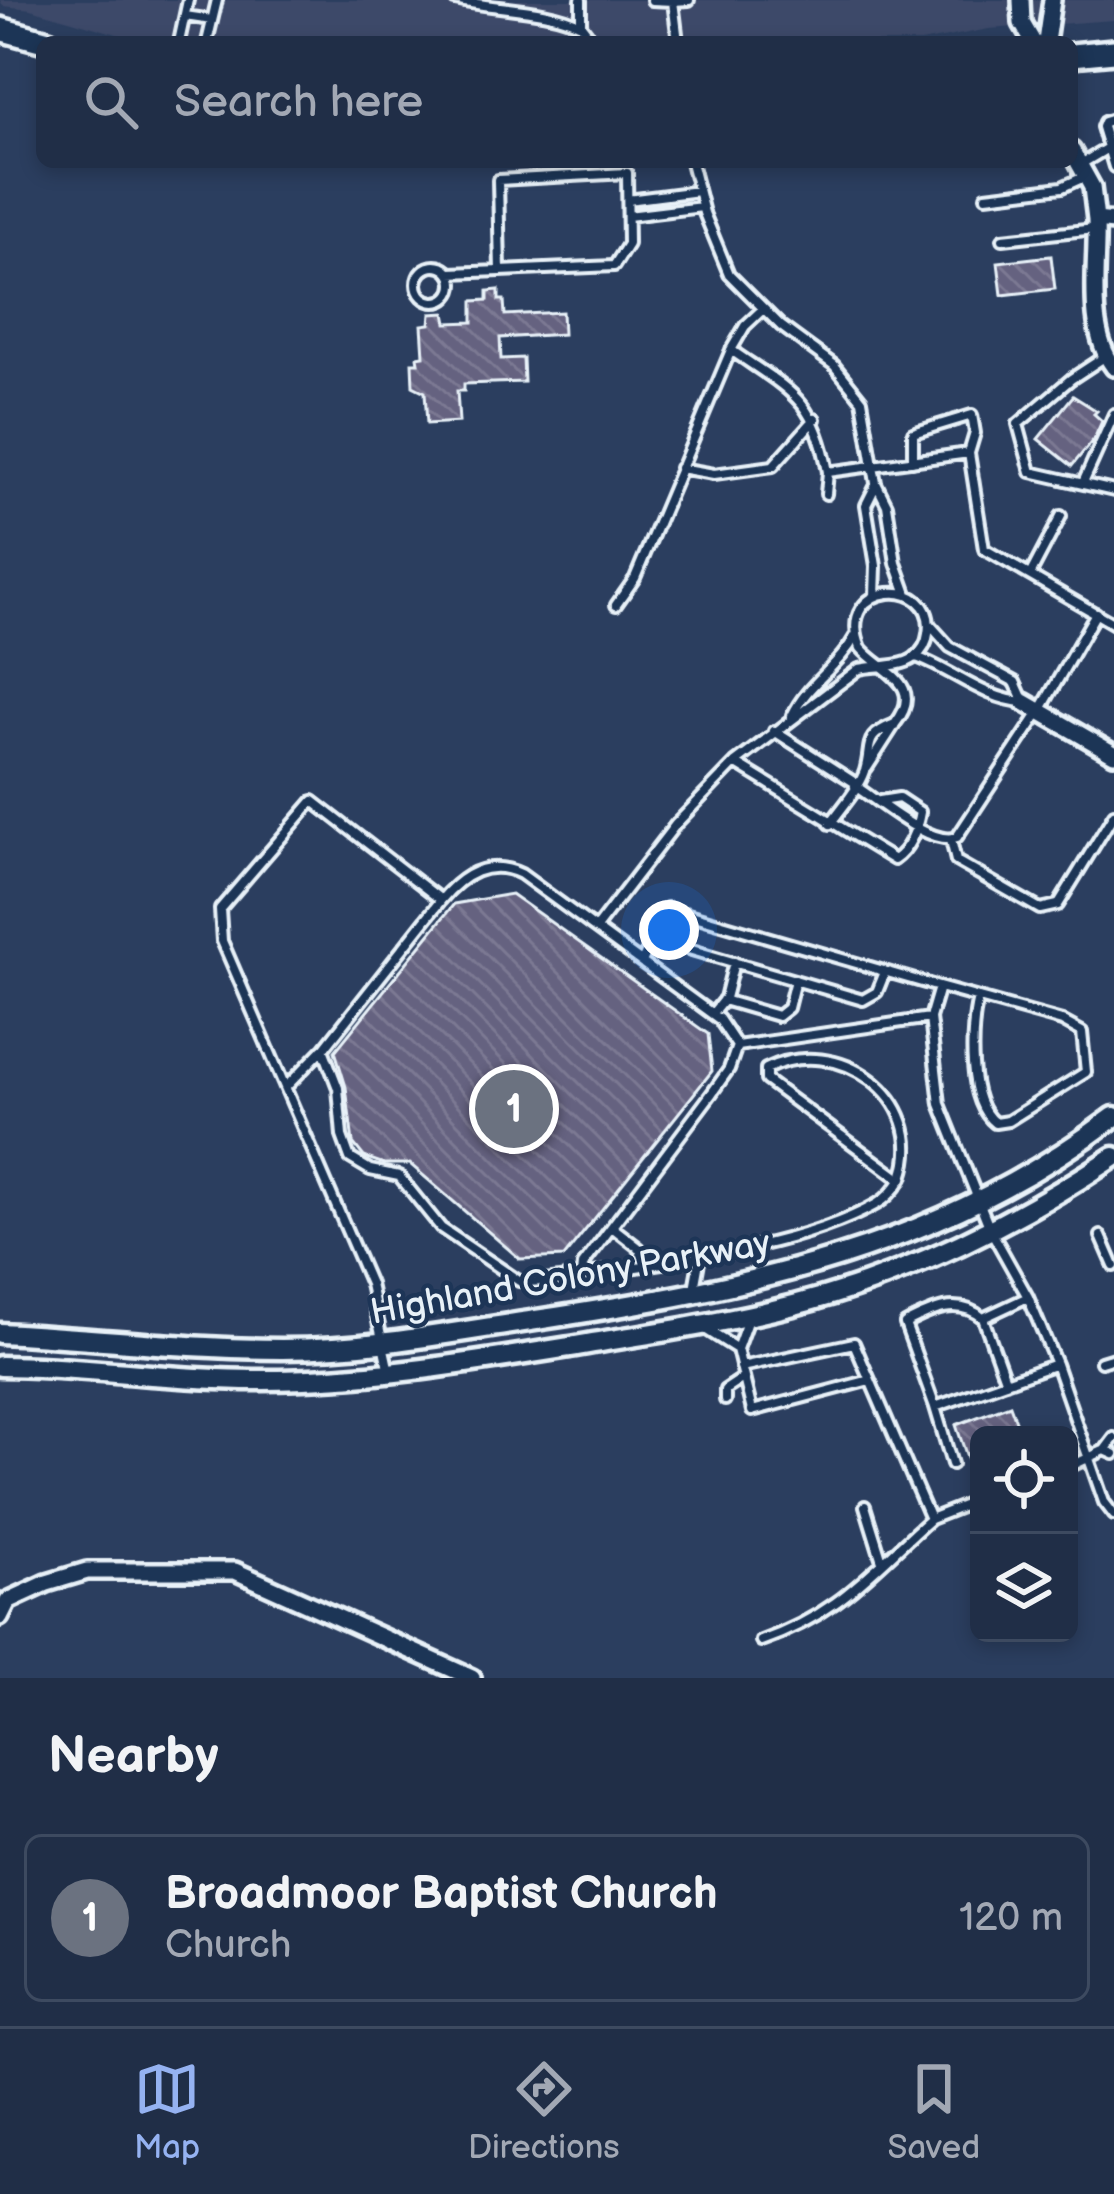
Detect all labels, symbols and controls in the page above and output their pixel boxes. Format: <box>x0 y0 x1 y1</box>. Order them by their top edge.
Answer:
search box <box>36 36 1078 168</box>
icon: search <box>78 69 144 135</box>
text: Search here <box>174 75 423 130</box>
your location <box>639 900 699 960</box>
pin: 1 <box>475 1064 553 1154</box>
street label: Highland Colony Parkway <box>367 1222 774 1335</box>
map controls <box>970 1426 1078 1642</box>
button: locate <box>970 1426 1078 1534</box>
button: layers <box>970 1534 1078 1642</box>
text: Nearby <box>48 1726 219 1787</box>
text: Broadmoor Baptist Church <box>165 1867 718 1922</box>
text: 1 <box>82 1895 98 1942</box>
text: 120 m <box>959 1895 1063 1942</box>
text: Church <box>165 1922 291 1969</box>
tab: Map <box>134 2056 200 2168</box>
tab: Directions <box>468 2056 620 2168</box>
tab: Saved <box>887 2056 980 2168</box>

